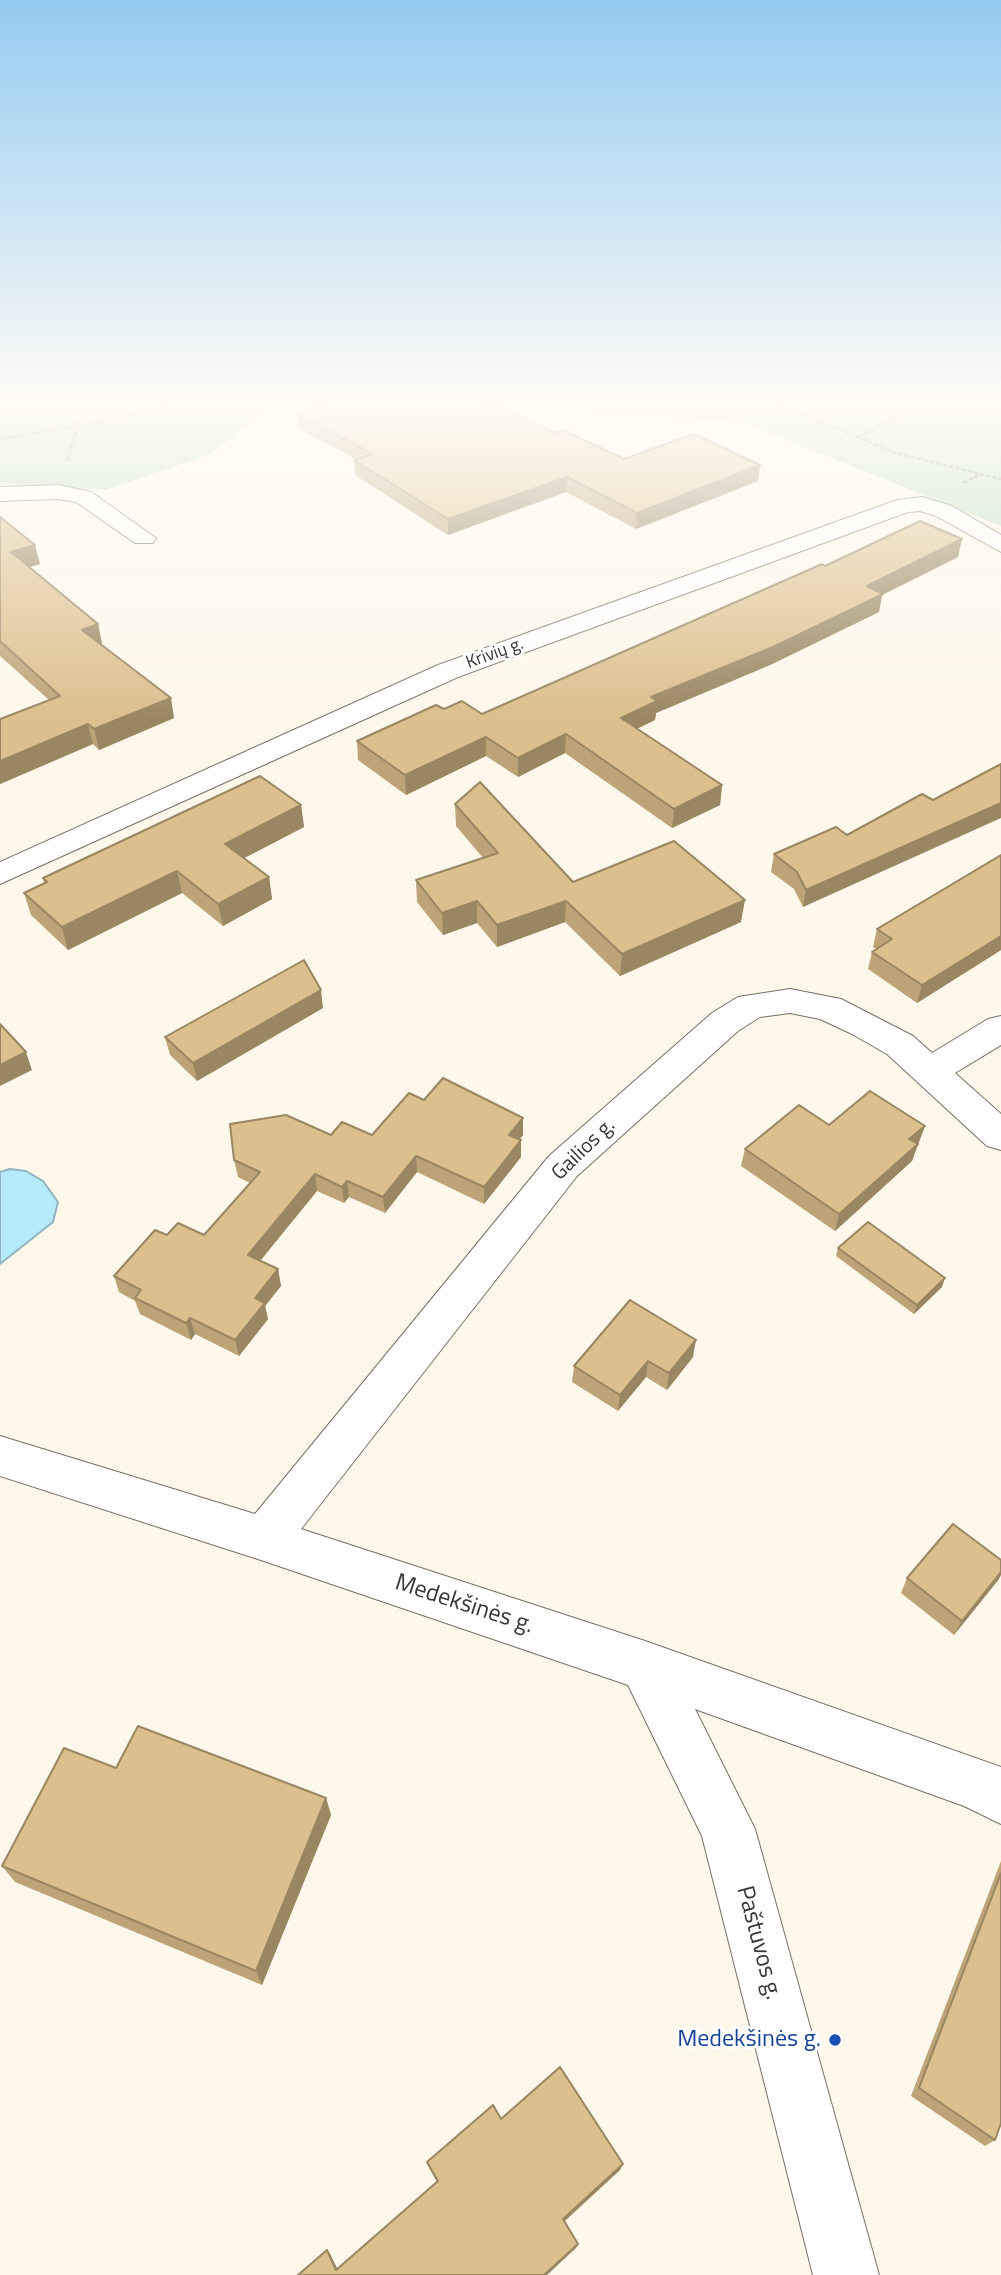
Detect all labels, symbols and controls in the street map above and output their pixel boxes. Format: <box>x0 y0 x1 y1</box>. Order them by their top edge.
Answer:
street label: Krivių g. <box>463 634 527 674</box>
street label: Gailios g. <box>547 1114 621 1186</box>
street label: Medekšinės g. <box>391 1569 537 1641</box>
street label: Paštuvos g. <box>729 1883 787 2003</box>
place label: Medekšinės g. <box>677 2026 821 2054</box>
marker: Medekšinės g. <box>827 2032 843 2048</box>

